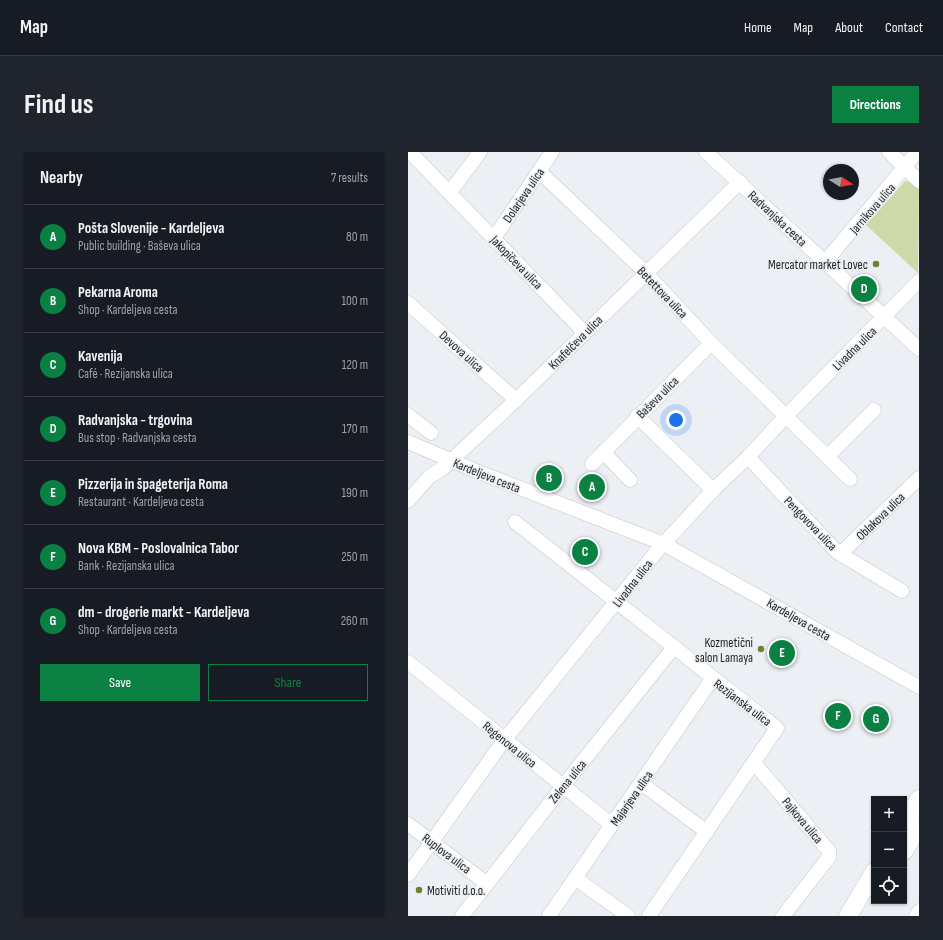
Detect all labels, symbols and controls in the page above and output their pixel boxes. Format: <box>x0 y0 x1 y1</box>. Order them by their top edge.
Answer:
text: Map <box>20 16 48 39</box>
text: Home <box>744 19 772 36</box>
text: Map <box>794 19 813 36</box>
text: About <box>835 19 863 36</box>
text: Contact <box>885 19 923 36</box>
button: Directions <box>832 86 919 123</box>
text: Find us <box>24 88 93 121</box>
north arrow <box>823 164 859 200</box>
street label: Dolarjeva ulica <box>500 165 548 226</box>
text: Nearby <box>40 168 83 188</box>
text: 7 results <box>331 170 368 186</box>
street label: Jarnikova ulica <box>846 180 899 238</box>
street label: Radvanjska cesta <box>745 187 810 250</box>
text: Pošta Slovenije - Kardeljeva <box>78 219 224 238</box>
text: A <box>50 229 56 245</box>
text: 80 m <box>346 229 368 245</box>
street label: Jakopičeva ulica <box>486 232 546 293</box>
text: Public building · Baševa ulica <box>78 238 201 254</box>
place label: Mercator market Lovec <box>768 257 868 273</box>
marker: Mercator market Lovec <box>871 259 881 269</box>
street label: Betettova ulica <box>634 264 691 322</box>
pin: D <box>851 274 877 304</box>
text: Pekarna Aroma <box>78 283 158 302</box>
text: B <box>50 293 56 309</box>
text: 100 m <box>341 293 368 309</box>
text: Shop · Kardeljeva cesta <box>78 302 178 318</box>
street label: Knafelčeva ulica <box>545 312 606 373</box>
street label: Livadna ulica <box>829 323 880 374</box>
street label: Devova ulica <box>436 328 487 376</box>
text: Kavenija <box>78 347 123 366</box>
text: C <box>50 357 56 373</box>
text: 120 m <box>342 357 368 373</box>
text: Café · Rezijanska ulica <box>78 366 173 382</box>
street label: Baševa ulica <box>633 373 682 422</box>
your location <box>666 410 686 430</box>
text: Radvanjska - trgovina <box>78 411 192 430</box>
text: D <box>50 421 56 437</box>
text: 170 m <box>342 421 368 437</box>
text: Bus stop · Radvanjska cesta <box>78 430 197 446</box>
street label: Kardeljeva cesta <box>451 455 523 497</box>
pin: B <box>536 463 562 493</box>
pin: A <box>579 472 605 502</box>
text: Pizzerija in špageterija Roma <box>78 475 228 494</box>
text: E <box>50 485 56 501</box>
text: 190 m <box>341 485 368 501</box>
street label: Oblakova ulica <box>853 490 908 544</box>
street label: Pengovova ulica <box>780 493 840 554</box>
text: Restaurant · Kardeljeva cesta <box>78 494 204 510</box>
pin: C <box>572 537 598 567</box>
text: Nova KBM - Poslovalnica Tabor <box>78 539 239 558</box>
text: F <box>50 549 56 565</box>
text: 250 m <box>341 549 368 565</box>
street label: Livadna ulica <box>609 557 656 610</box>
text: Bank · Rezijanska ulica <box>78 558 174 574</box>
street label: Kardeljeva cesta <box>764 595 833 645</box>
text: dm - drogerie markt - Kardeljeva <box>78 603 249 622</box>
text: G <box>50 613 56 629</box>
text: 260 m <box>341 613 368 629</box>
text: Shop · Kardeljeva cesta <box>78 622 178 638</box>
place label: Kozmetični salon Lamaya <box>695 635 753 666</box>
pin: E <box>769 638 795 668</box>
marker: Kozmetični salon Lamaya <box>756 644 766 654</box>
button: Save <box>40 664 200 701</box>
button: Share <box>208 664 368 701</box>
street label: Rezijanska ulica <box>710 676 775 730</box>
pin: F <box>825 701 851 731</box>
pin: G <box>863 704 889 734</box>
street label: Regenova ulica <box>479 718 540 771</box>
street label: Zelena ulica <box>545 757 590 807</box>
street label: Majarjeva ulica <box>607 768 657 829</box>
street label: Pajkova ulica <box>778 794 826 847</box>
map controls <box>871 796 907 904</box>
button: + <box>871 796 907 832</box>
street label: Ruplova ulica <box>419 830 474 877</box>
button: − <box>871 832 907 868</box>
button: locate <box>871 868 907 904</box>
place label: Motiviti d.o.o. <box>427 883 486 899</box>
marker: Motiviti d.o.o. <box>414 885 424 895</box>

